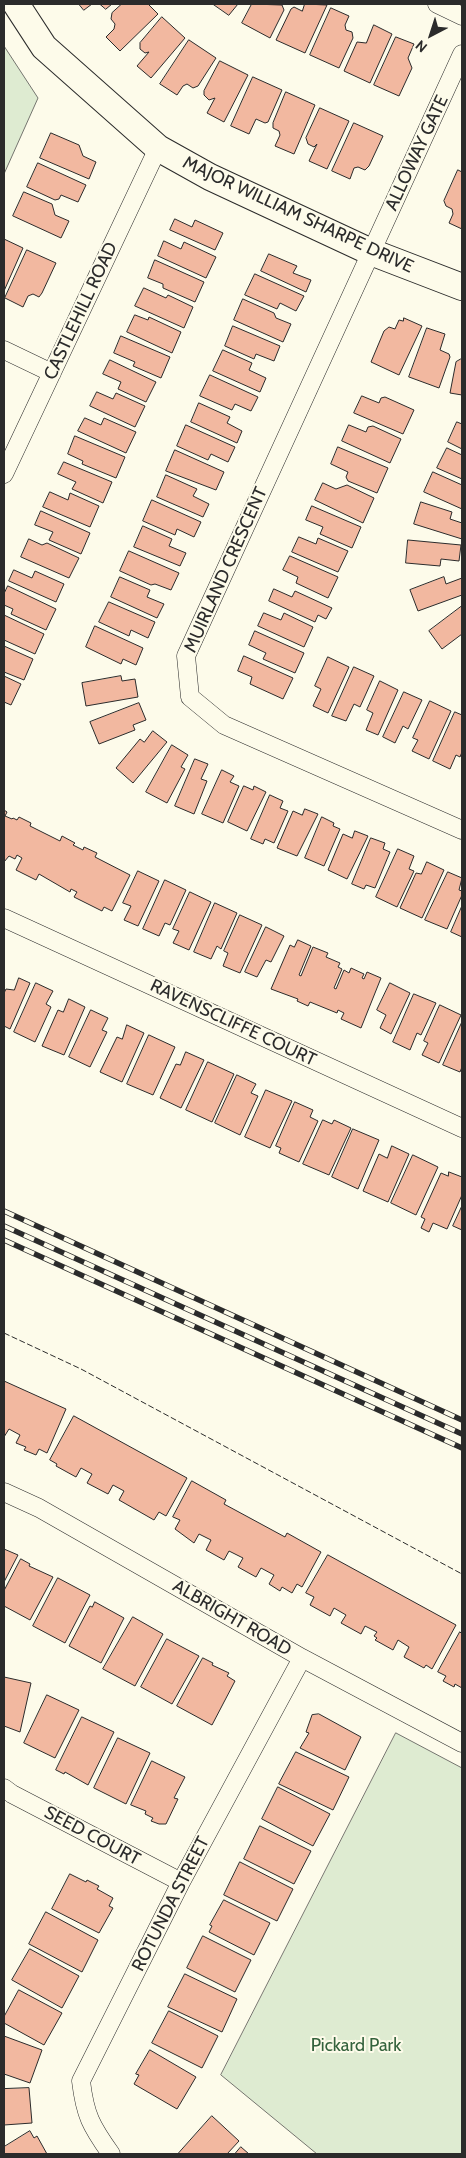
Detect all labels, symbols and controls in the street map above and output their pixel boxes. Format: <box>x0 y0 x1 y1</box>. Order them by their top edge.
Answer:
north arrow <box>406 10 456 60</box>
text: N <box>412 36 431 57</box>
street label: ALLOWAY GATE <box>381 92 453 214</box>
street label: MAJOR WILLIAM SHARPE DRIVE <box>179 152 417 278</box>
street label: CASTLEHILL ROAD <box>40 239 122 383</box>
street label: MUIRLAND CRESCENT <box>180 484 272 656</box>
street label: RAVENSCLIFFE COURT <box>147 975 319 1071</box>
street label: ALBRIGHT ROAD <box>169 1575 295 1661</box>
street label: SEED COURT <box>40 1802 144 1870</box>
street label: ROTUNDA STREET <box>128 1833 214 1975</box>
park label: Pickard Park <box>311 2035 401 2057</box>

